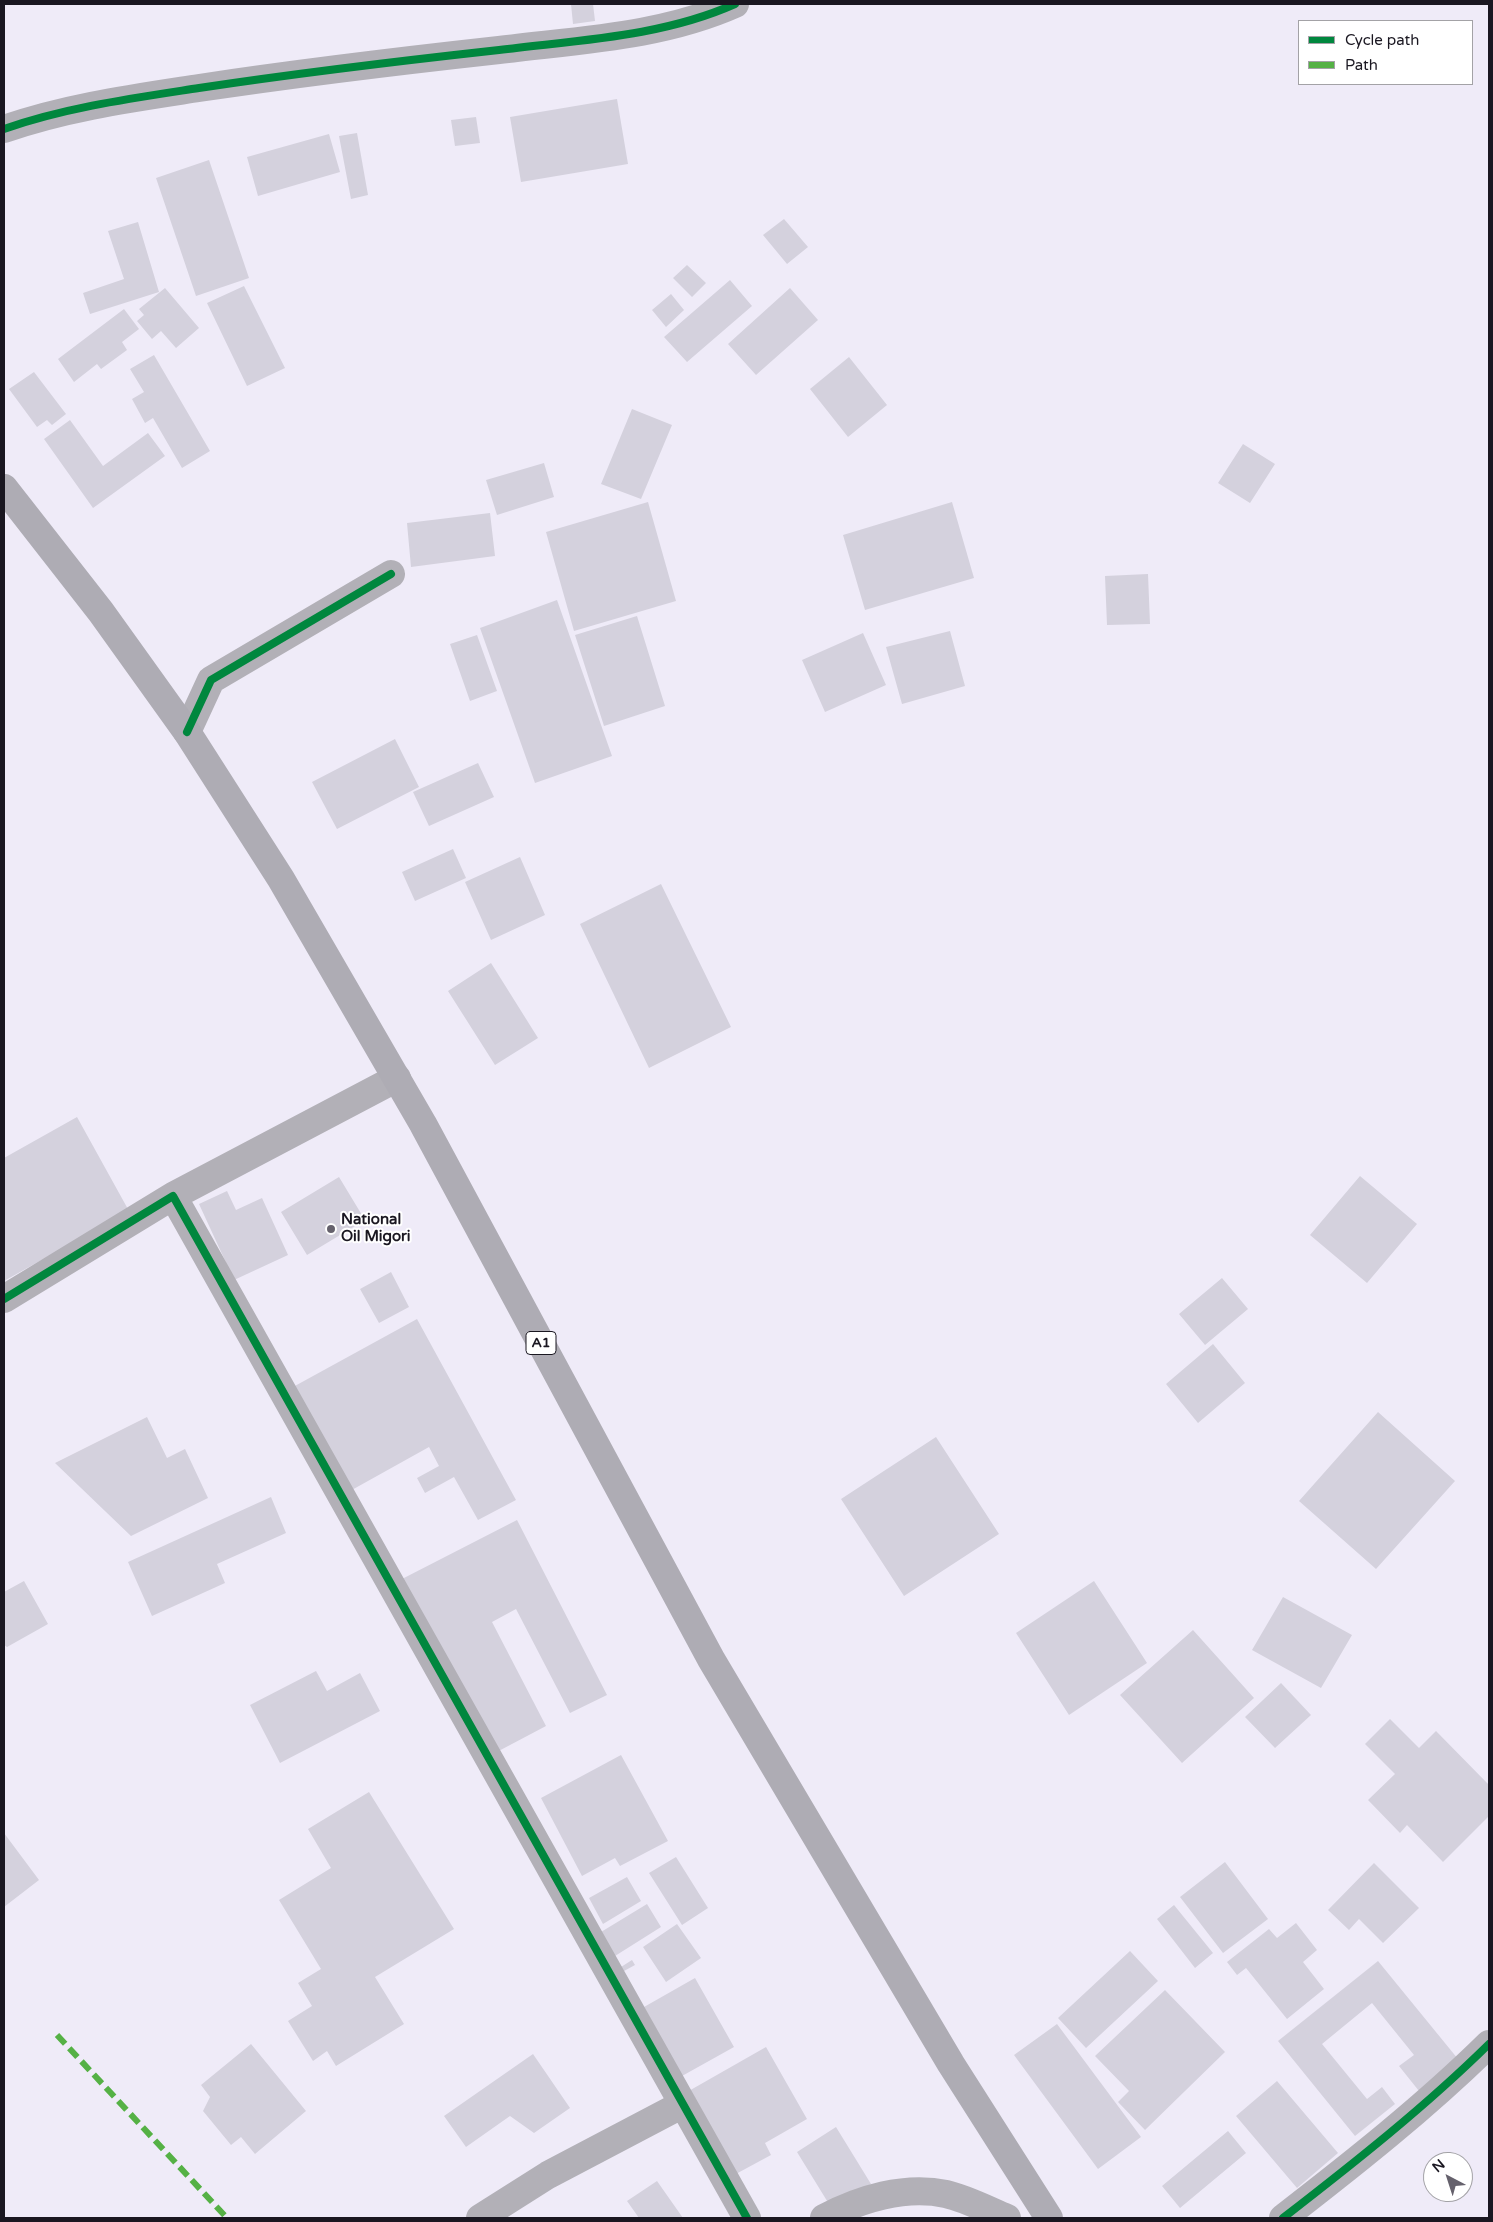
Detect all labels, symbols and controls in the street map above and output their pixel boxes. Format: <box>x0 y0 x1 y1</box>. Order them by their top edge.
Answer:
legend <box>1298 20 1473 85</box>
text: Cycle path <box>1345 31 1419 49</box>
text: Path <box>1345 56 1378 74</box>
place label: National Oil Migori <box>341 1211 411 1246</box>
marker: National Oil Migori <box>325 1223 337 1235</box>
road number: A1 <box>526 1332 556 1355</box>
north arrow <box>1423 2152 1473 2202</box>
text: N <box>1429 2156 1448 2176</box>

